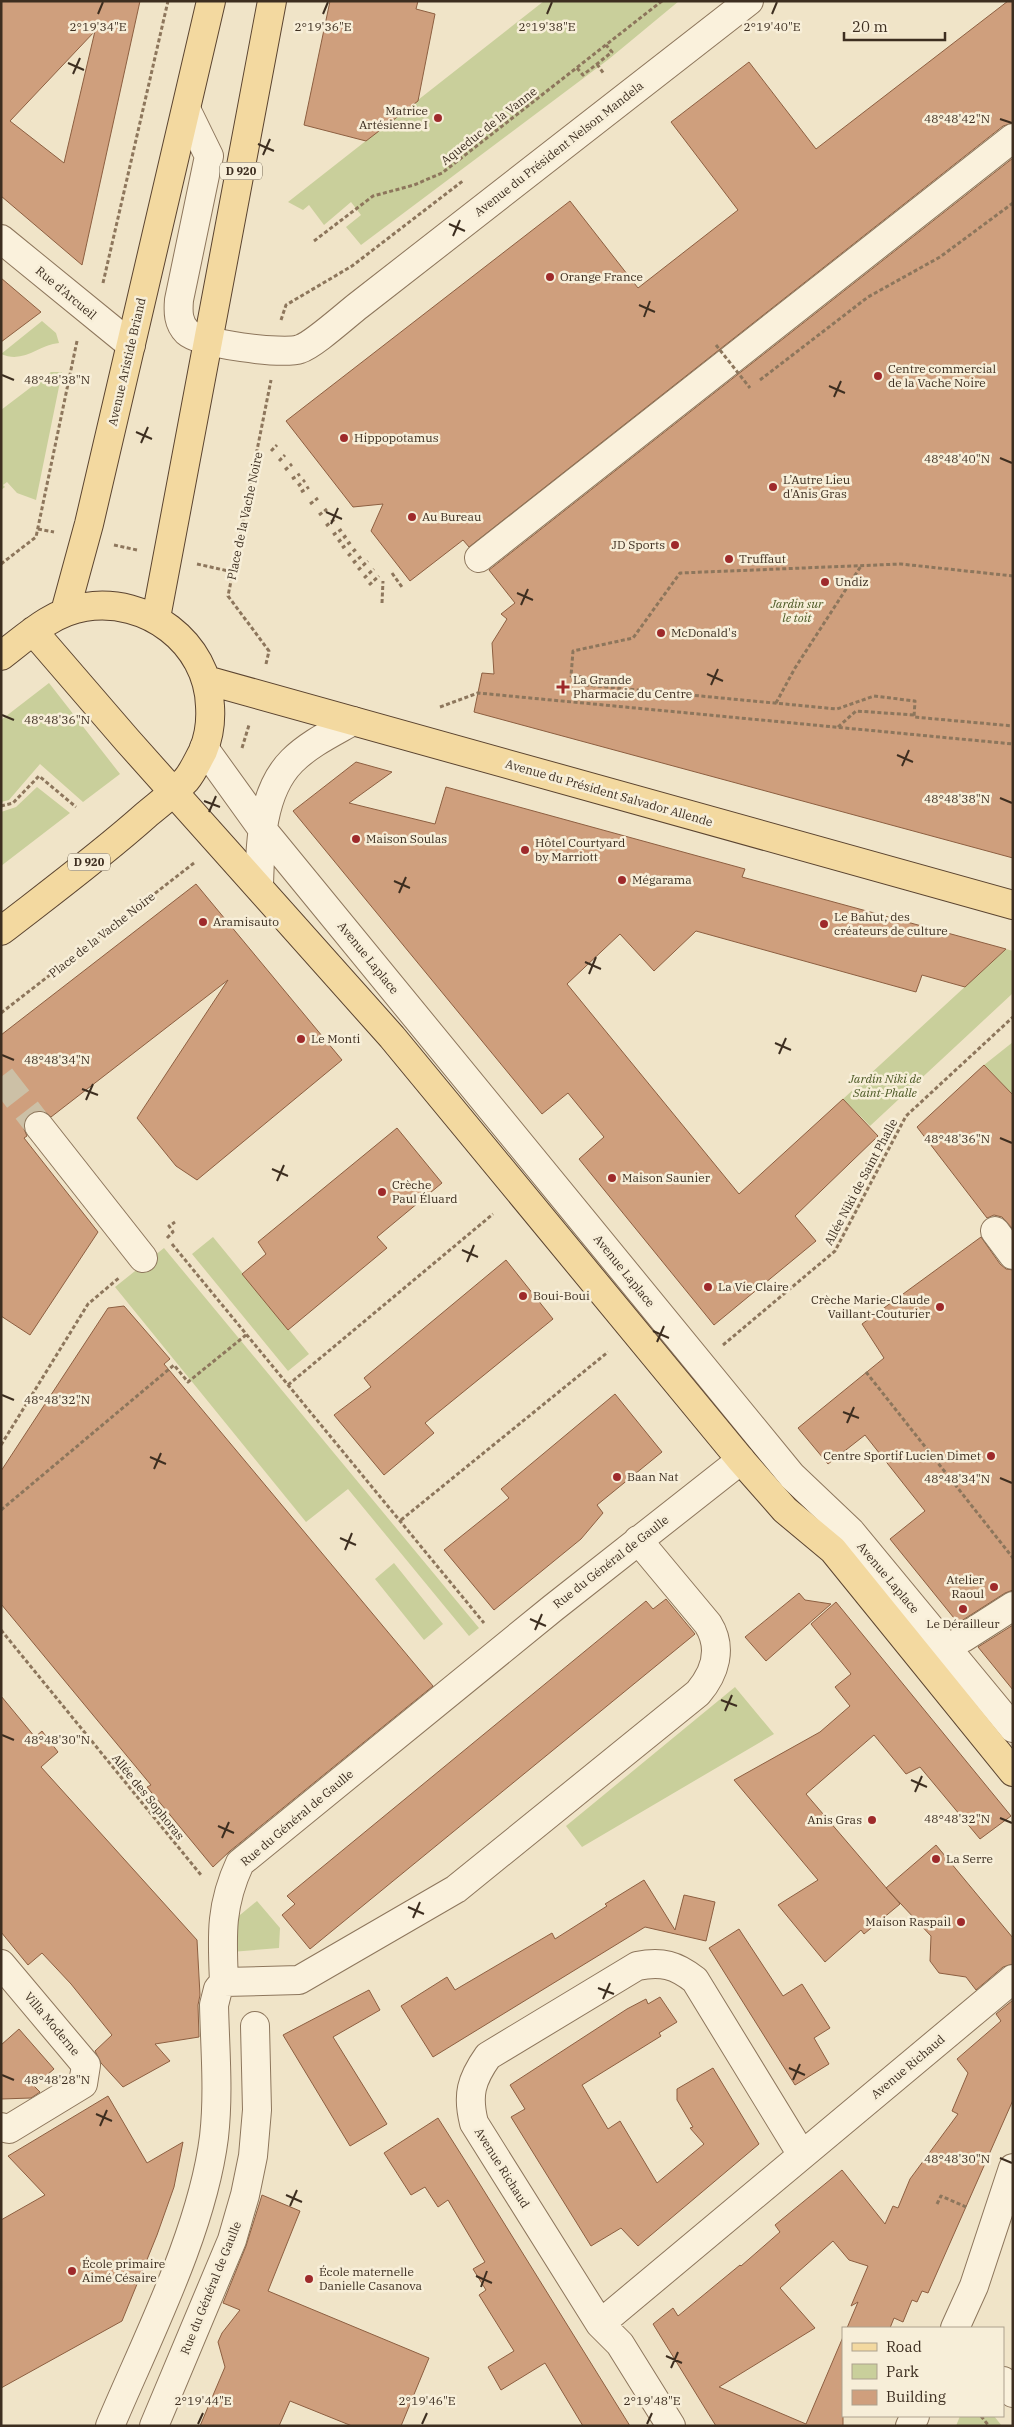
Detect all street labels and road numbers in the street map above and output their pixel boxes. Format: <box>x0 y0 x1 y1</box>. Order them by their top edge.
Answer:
street label: Avenue du Président Nelson Mandela <box>471 78 647 219</box>
street label: Aqueduc de la Vanne <box>438 83 540 168</box>
road number: D 920 <box>220 162 262 180</box>
street label: Rue d'Arcueil <box>33 263 100 323</box>
street label: Avenue Aristide Briand <box>104 296 149 428</box>
street label: Place de la Vache Noire <box>224 450 265 581</box>
street label: Avenue du Président Salvador Allende <box>504 756 715 829</box>
road number: D 920 <box>68 854 110 870</box>
street label: Place de la Vache Noire <box>46 888 158 981</box>
street label: Avenue Laplace <box>335 919 402 997</box>
street label: Allée Niki de Saint Phalle <box>821 1116 900 1248</box>
street label: Avenue Laplace <box>591 1232 658 1310</box>
street label: Rue du Général de Gaulle <box>550 1512 671 1611</box>
street label: Avenue Laplace <box>854 1539 923 1616</box>
street label: Allée des Sophoras <box>109 1751 188 1843</box>
street label: Rue du Général de Gaulle <box>237 1766 356 1869</box>
street label: Villa Moderne <box>21 1989 83 2059</box>
street label: Avenue Richaud <box>868 2031 948 2102</box>
street label: Avenue Richaud <box>472 2125 533 2211</box>
street label: Rue du Général de Gaulle <box>177 2219 244 2357</box>

